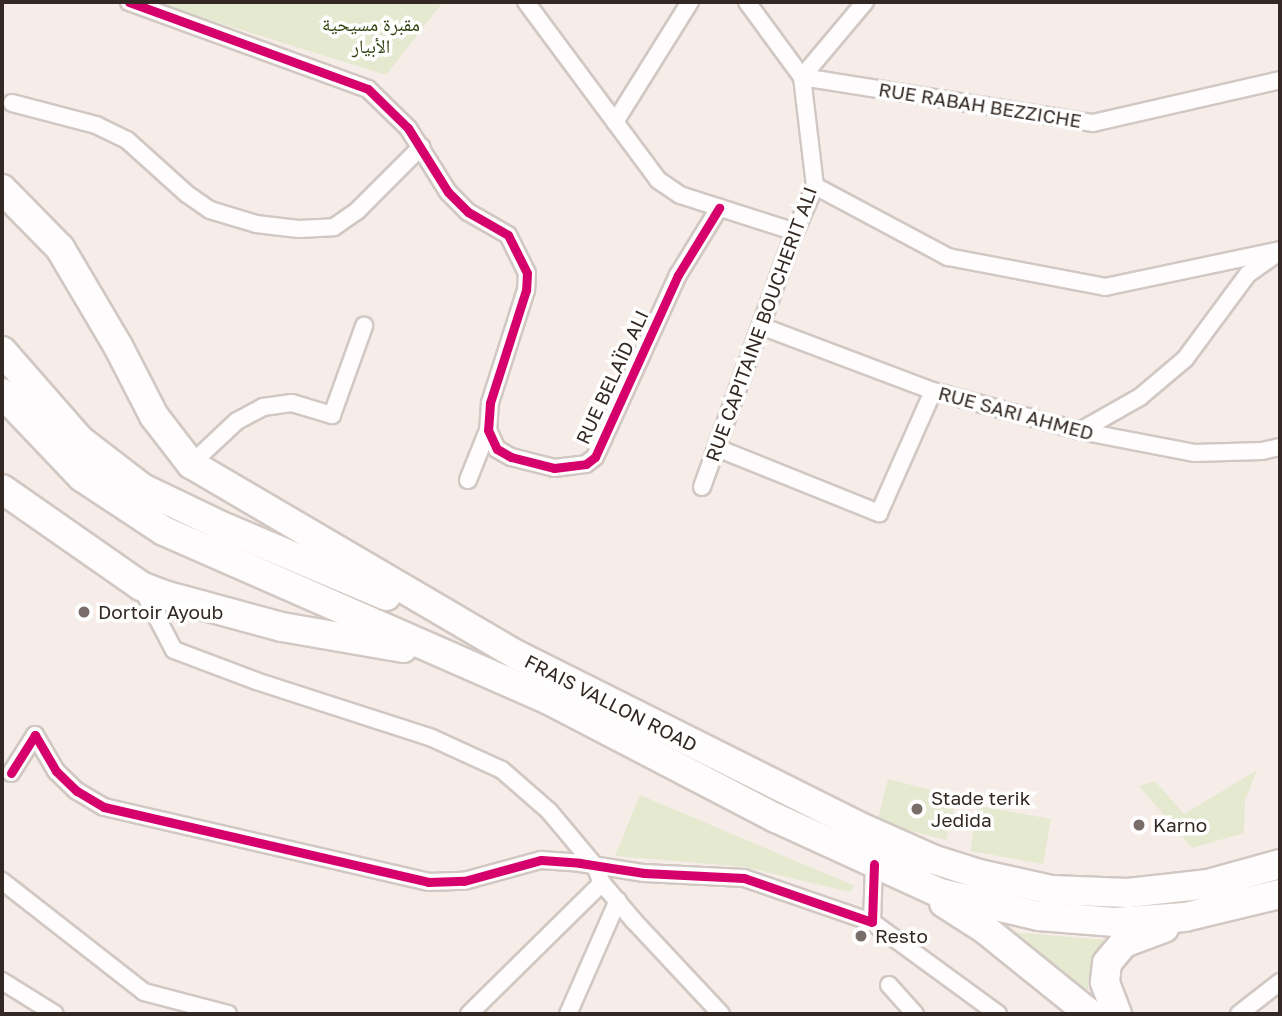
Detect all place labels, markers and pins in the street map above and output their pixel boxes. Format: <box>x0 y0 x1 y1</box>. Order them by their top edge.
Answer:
place label: Dortoir Ayoub <box>98 601 223 623</box>
marker: Dortoir Ayoub <box>76 604 92 620</box>
place label: Stade terik Jedida <box>931 787 1030 831</box>
marker: Stade terik Jedida <box>909 801 925 817</box>
place label: Karno <box>1153 814 1207 836</box>
marker: Karno <box>1131 817 1147 833</box>
place label: Resto <box>875 925 928 947</box>
marker: Resto <box>853 928 869 944</box>

